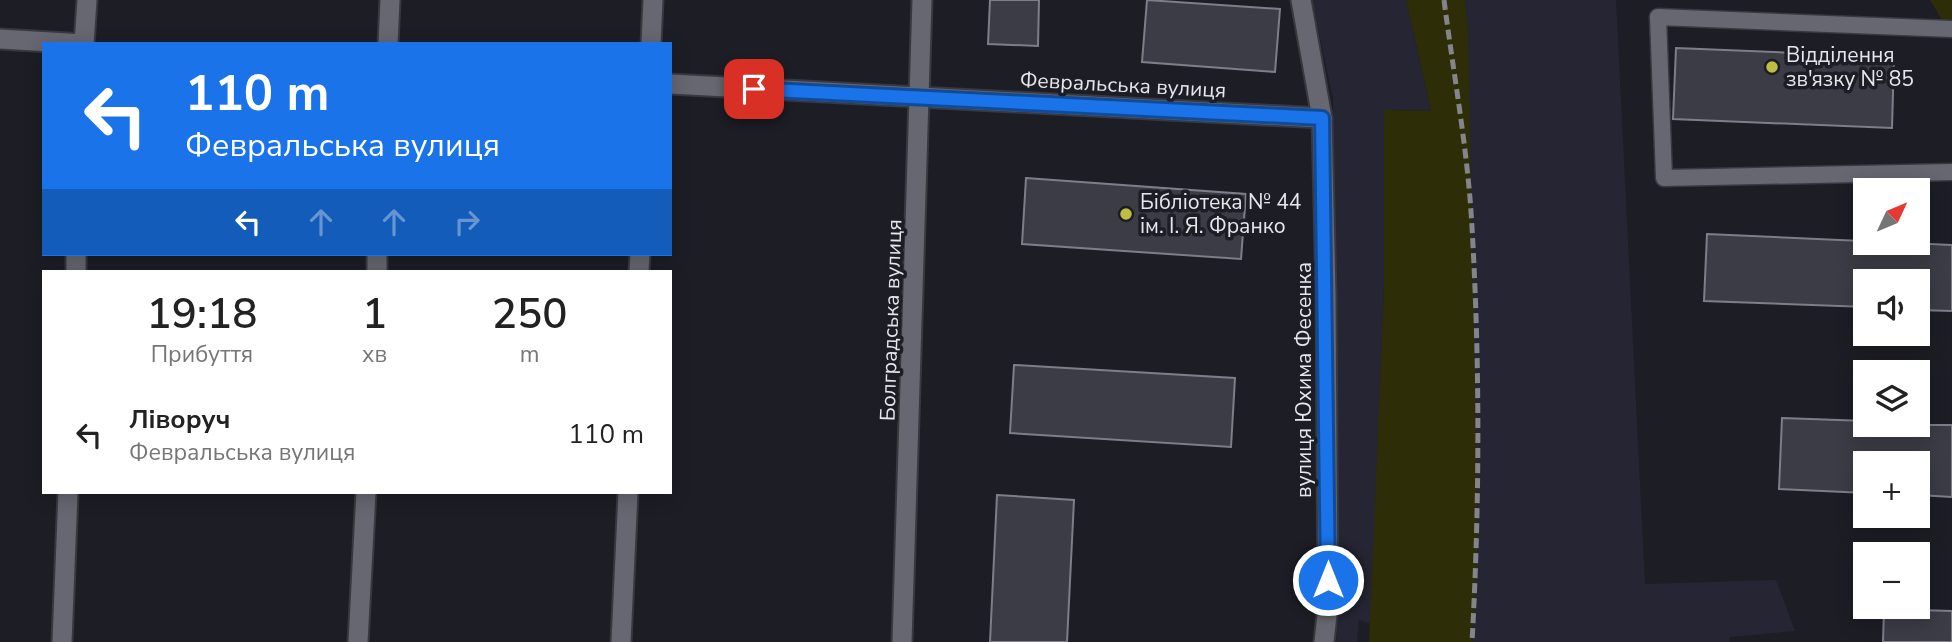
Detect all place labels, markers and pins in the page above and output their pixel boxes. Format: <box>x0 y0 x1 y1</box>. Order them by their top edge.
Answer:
place label: Відділення зв'язку № 85 <box>1786 41 1914 93</box>
pin <box>724 59 784 119</box>
marker: Відділення зв'язку № 85 <box>1764 59 1780 75</box>
place label: Бібліотека № 44 ім. І. Я. Франко <box>1140 188 1301 240</box>
marker: Бібліотека № 44 ім. І. Я. Франко <box>1118 206 1134 222</box>

